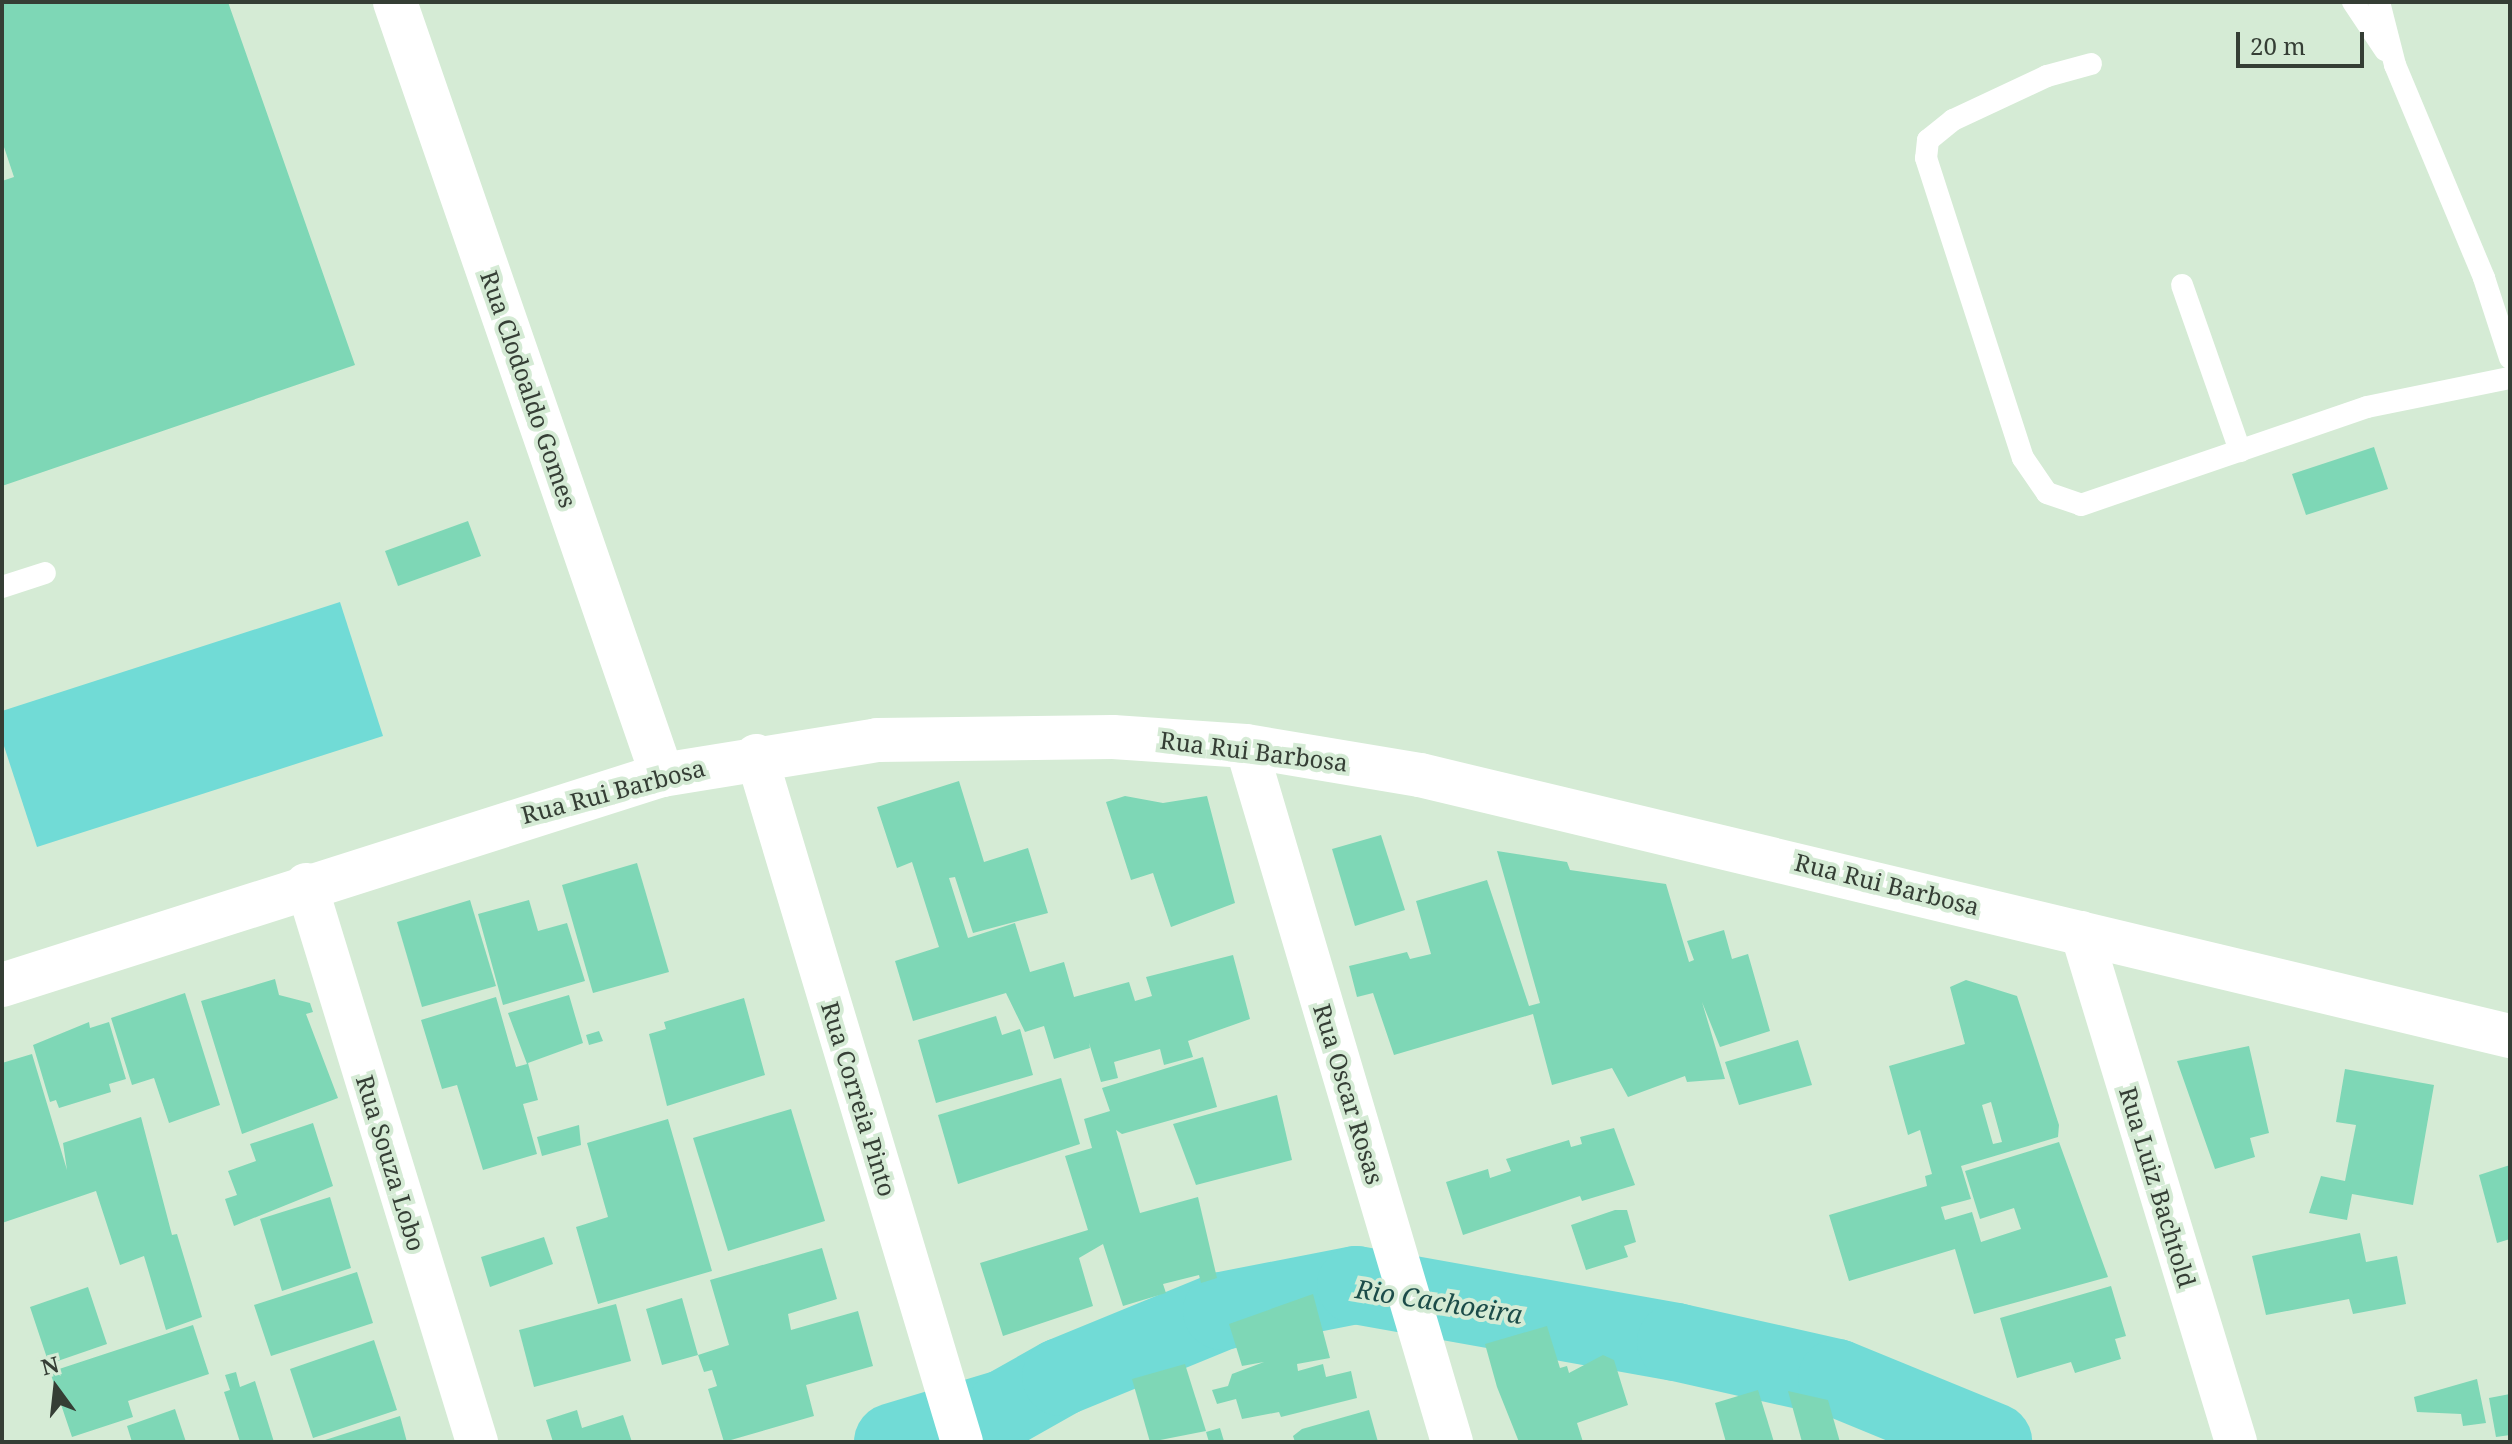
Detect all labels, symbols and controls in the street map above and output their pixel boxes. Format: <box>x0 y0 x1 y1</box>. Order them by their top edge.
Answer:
scale bar <box>2240 16 2368 66</box>
text: 20 m <box>2250 29 2306 62</box>
street label: Rua Clodoaldo Gomes <box>475 267 583 511</box>
street label: Rua Rui Barbosa <box>1158 725 1350 777</box>
street label: Rua Rui Barbosa <box>518 753 708 829</box>
street label: Rua Rui Barbosa <box>1792 847 1982 921</box>
street label: Rua Correia Pinto <box>816 998 902 1200</box>
street label: Rua Oscar Rosas <box>1308 1000 1390 1188</box>
street label: Rua Souza Lobo <box>351 1072 431 1254</box>
street label: Rua Luiz Bachtold <box>2114 1083 2202 1291</box>
water label: Rio Cachoeira <box>1353 1273 1525 1331</box>
north arrow <box>16 1348 96 1428</box>
text: N <box>38 1348 62 1382</box>

